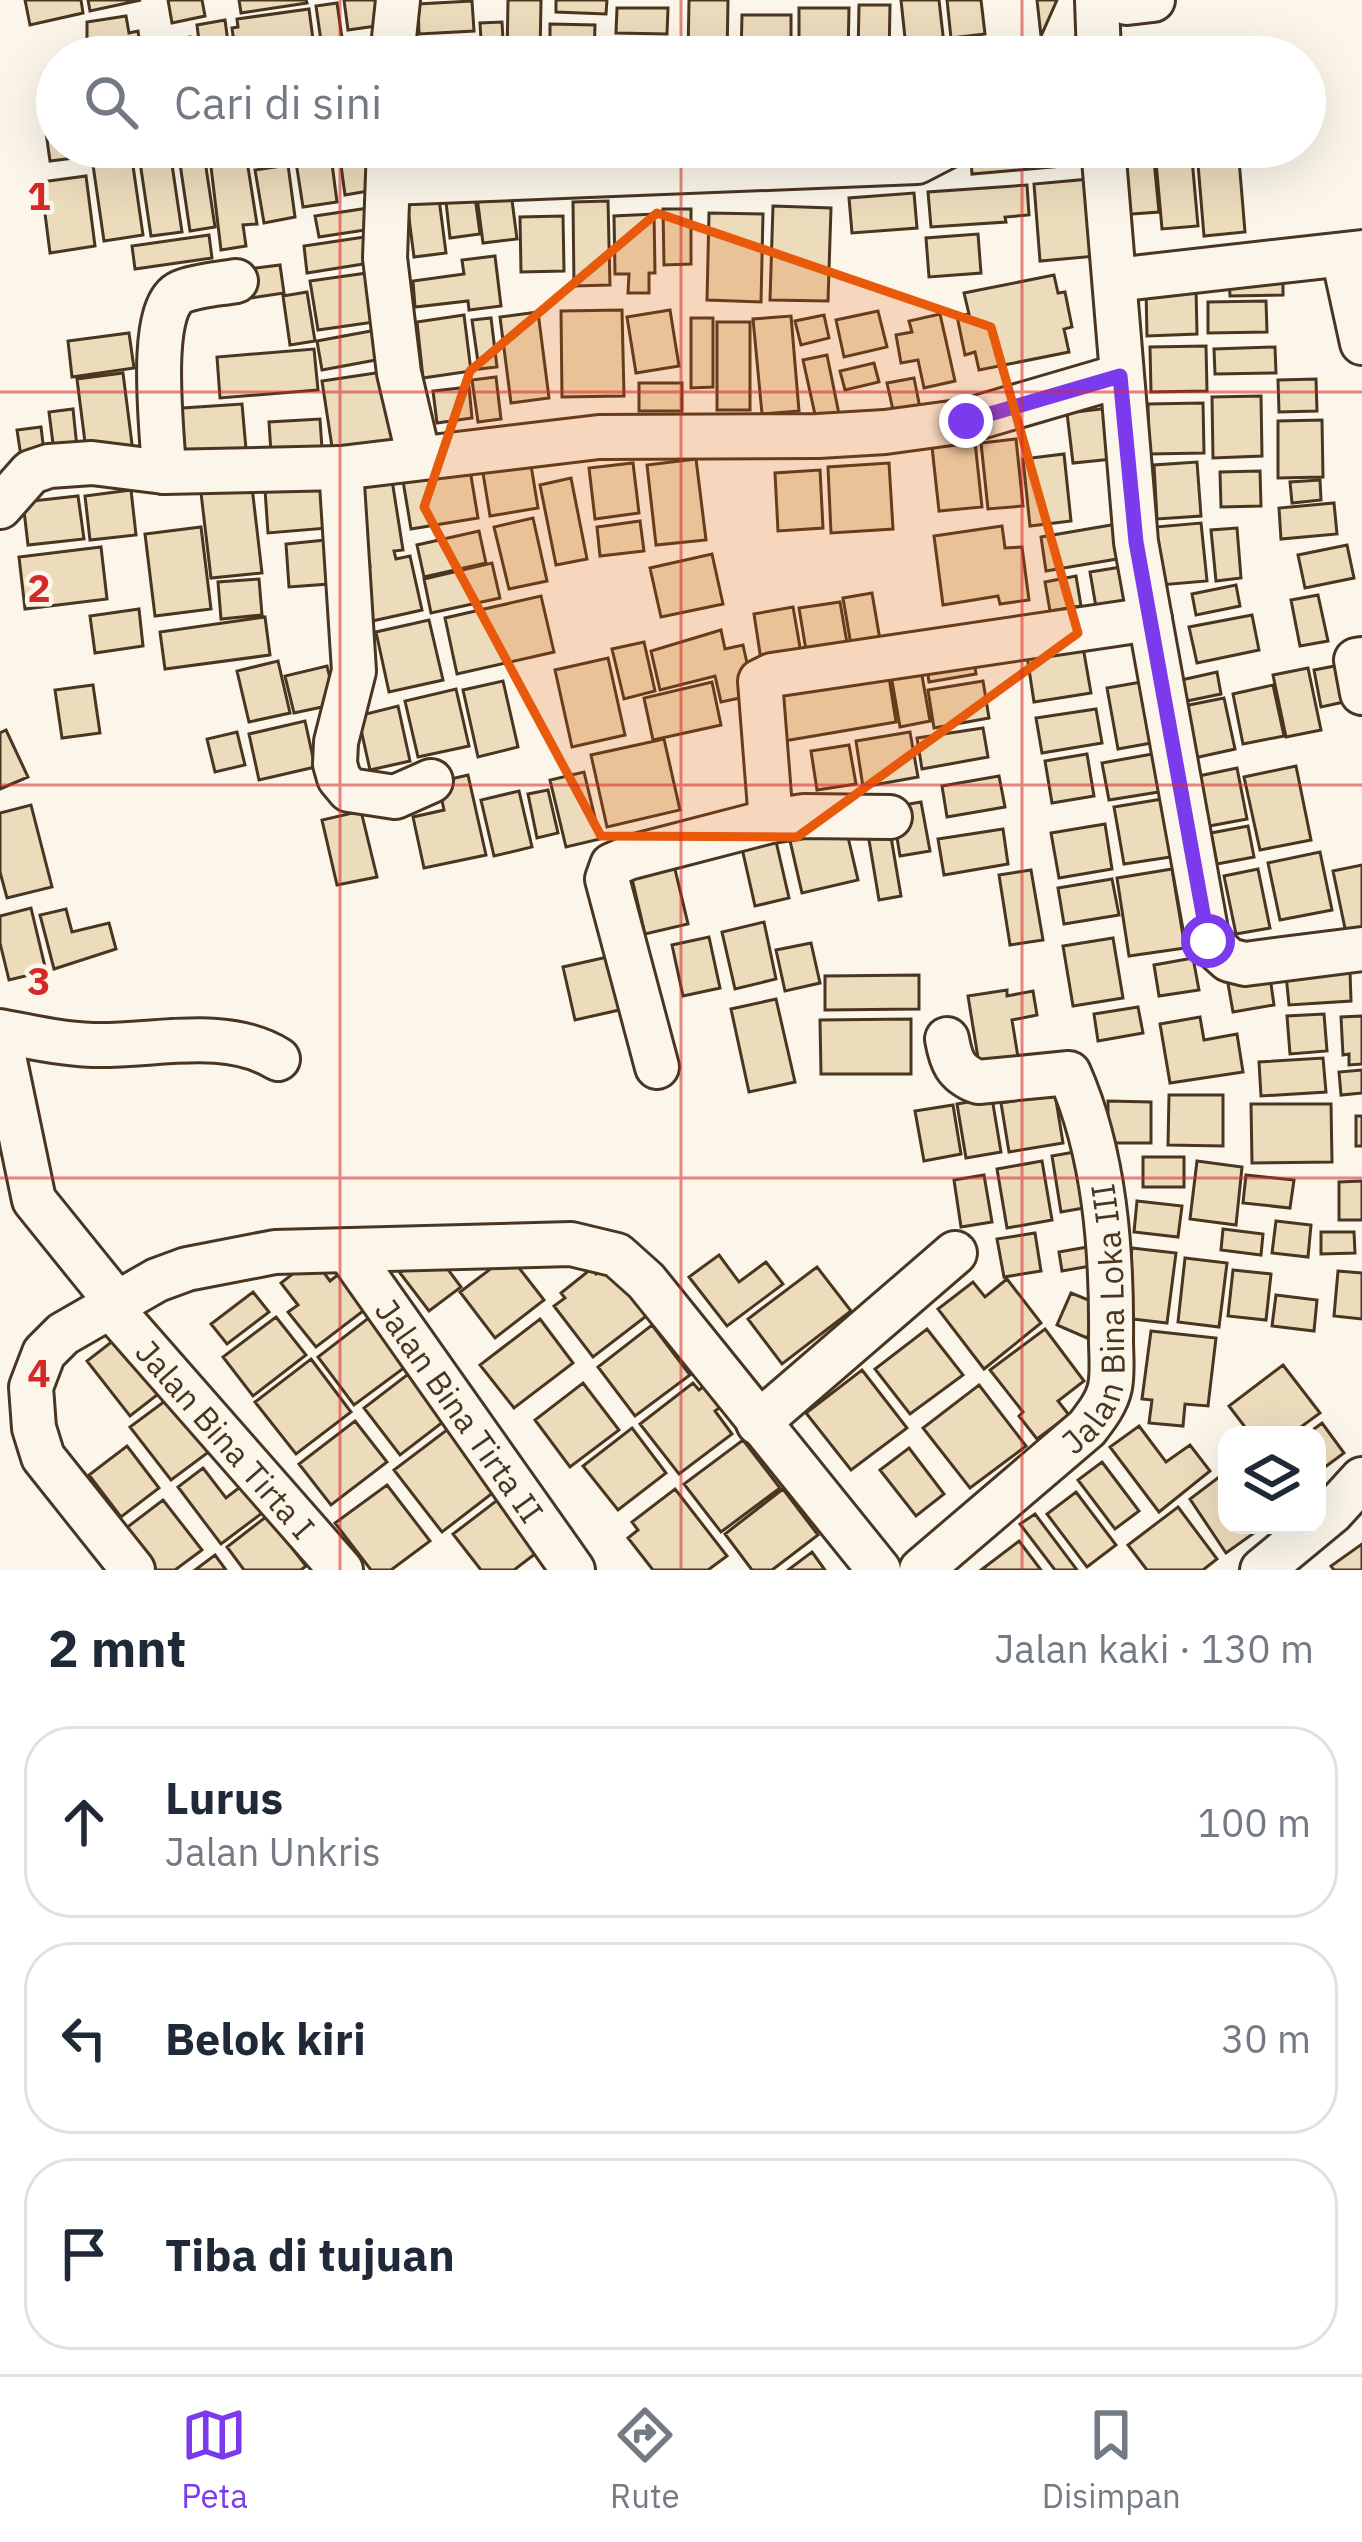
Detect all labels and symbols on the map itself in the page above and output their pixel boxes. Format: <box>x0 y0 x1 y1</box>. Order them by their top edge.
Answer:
text: 1 <box>27 170 51 221</box>
route end <box>939 394 993 448</box>
text: 2 <box>27 562 51 613</box>
route start <box>1181 914 1235 968</box>
text: 3 <box>27 955 51 1006</box>
street label: Jalan Bina Loka III <box>1052 1181 1133 1462</box>
street label: Jalan Bina Tirta II <box>367 1290 554 1531</box>
street label: Jalan Bina Tirta I <box>127 1330 325 1548</box>
text: 4 <box>27 1347 51 1398</box>

